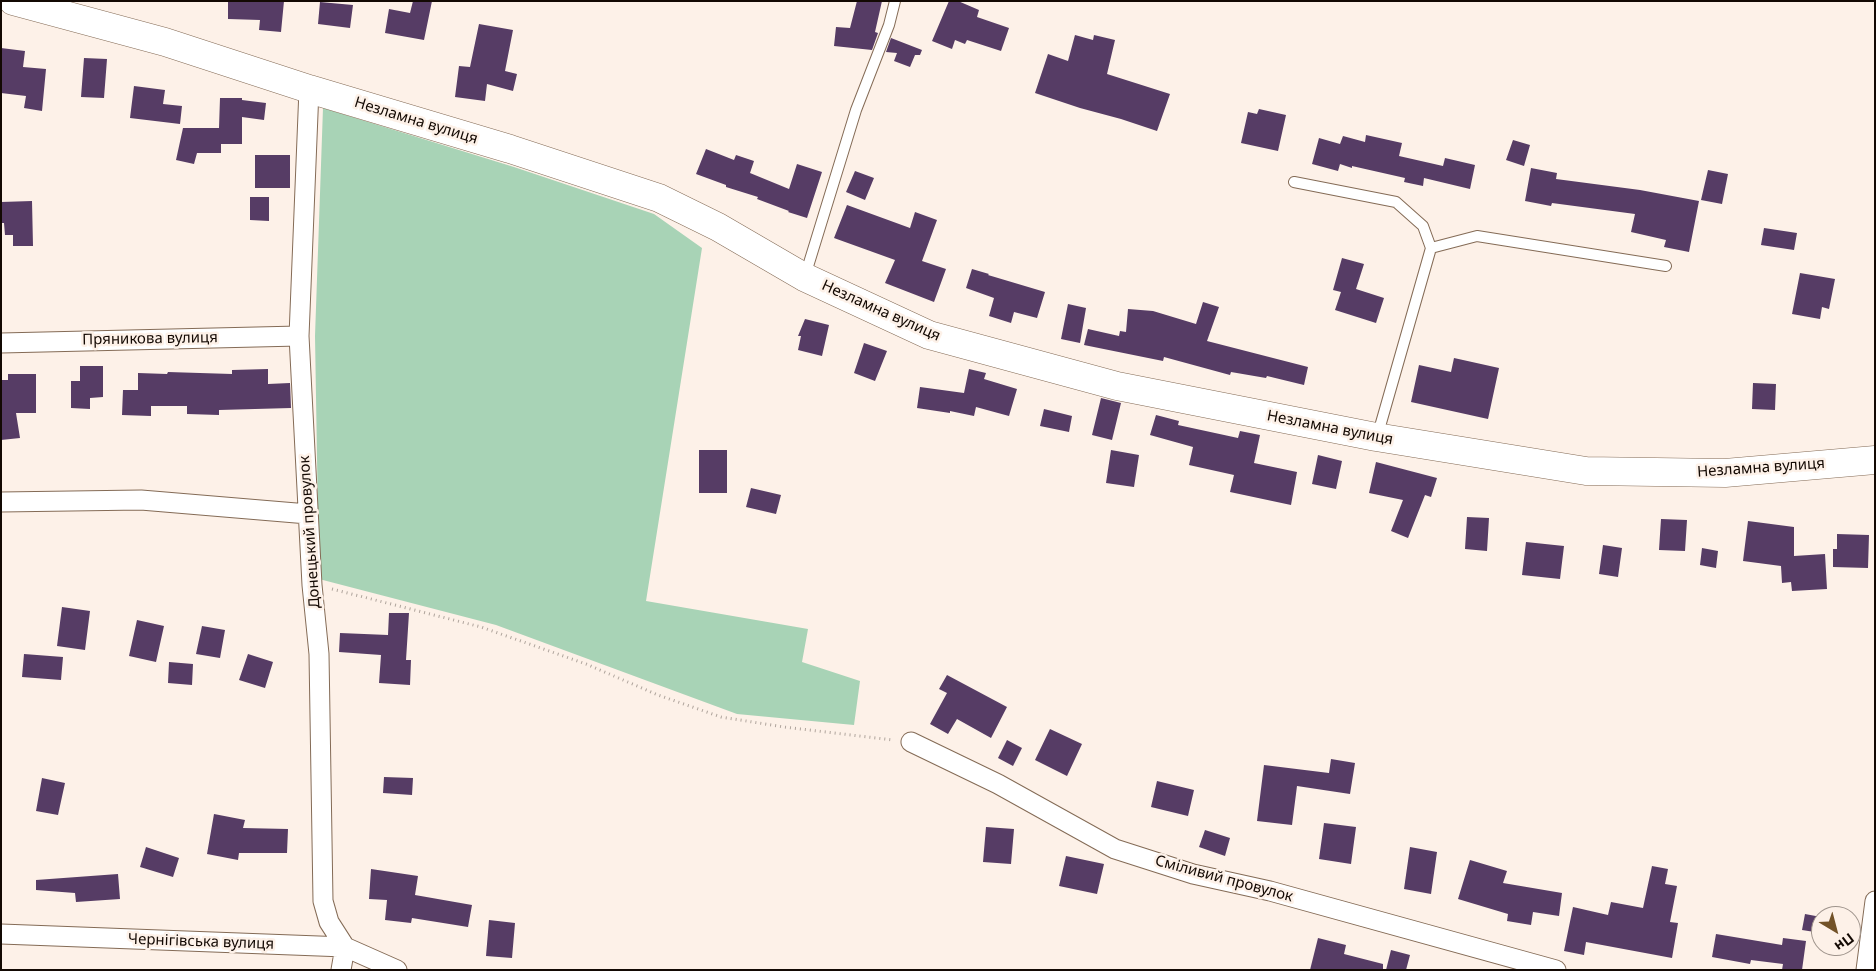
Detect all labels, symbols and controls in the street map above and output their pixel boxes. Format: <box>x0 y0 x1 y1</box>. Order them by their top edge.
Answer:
street label: Незламна вулиця <box>352 94 480 148</box>
street label: Незламна вулиця <box>819 277 943 345</box>
street label: Пряникова вулиця <box>82 329 218 349</box>
street label: Незламна вулиця <box>1265 407 1395 449</box>
street label: Донецький провулок <box>296 455 324 609</box>
street label: Незламна вулиця <box>1697 455 1825 481</box>
street label: Сміливий провулок <box>1153 852 1295 906</box>
north arrow <box>1811 906 1861 956</box>
text: Пн <box>1831 929 1858 956</box>
street label: Чернігівська вулиця <box>128 930 274 954</box>

